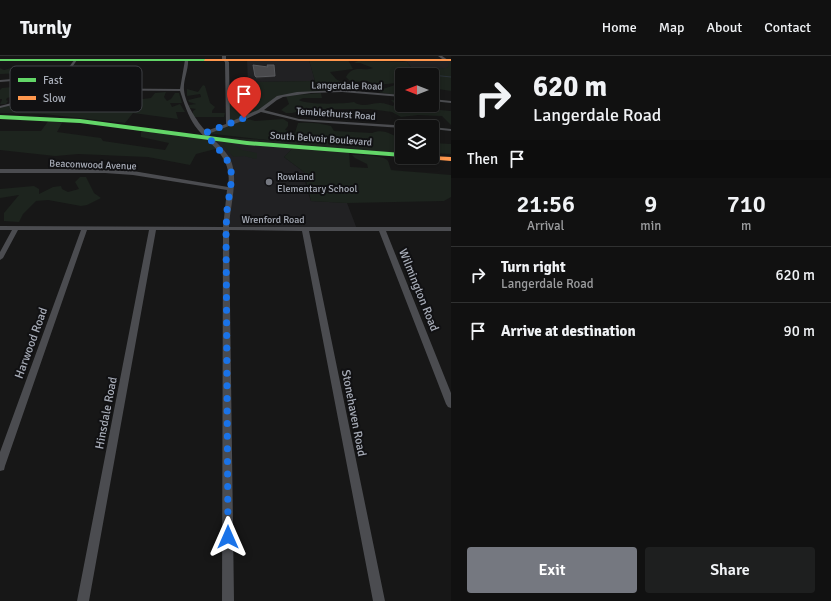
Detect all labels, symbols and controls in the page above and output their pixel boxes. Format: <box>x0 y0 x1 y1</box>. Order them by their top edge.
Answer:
text: Turnly <box>20 16 72 40</box>
text: Home <box>602 19 637 36</box>
text: Map <box>659 19 684 36</box>
text: About <box>706 19 742 36</box>
text: Contact <box>764 19 811 36</box>
legend <box>10 66 142 112</box>
north arrow <box>395 68 439 112</box>
map controls <box>395 68 439 164</box>
text: 620 m <box>533 70 607 104</box>
icon: right <box>467 72 519 124</box>
text: Fast <box>43 74 63 87</box>
pin <box>227 77 261 118</box>
street label: Langerdale Road <box>311 79 383 93</box>
icon: arrive <box>233 83 255 105</box>
text: Slow <box>43 92 66 105</box>
text: Langerdale Road <box>533 104 661 126</box>
street label: Temblethurst Road <box>296 105 376 123</box>
button: layers <box>395 120 439 164</box>
street label: South Belvoir Boulevard <box>269 129 372 149</box>
icon: arrive <box>506 148 528 170</box>
text: Then <box>467 150 498 168</box>
street label: Beaconwood Avenue <box>49 157 137 173</box>
place label: Rowland Elementary School <box>277 171 357 195</box>
marker: Rowland Elementary School <box>264 177 274 187</box>
text: 21:56 <box>516 189 575 219</box>
text: 9 <box>644 189 657 219</box>
text: 710 <box>727 189 766 219</box>
street label: Wrenford Road <box>241 214 305 226</box>
text: Arrival <box>527 218 564 234</box>
text: min <box>640 218 661 234</box>
text: m <box>741 218 751 234</box>
street label: Wilmington Road <box>395 247 442 334</box>
text: Turn right <box>501 258 566 276</box>
icon: right <box>467 264 489 286</box>
text: 620 m <box>775 266 815 284</box>
text: Langerdale Road <box>501 276 594 292</box>
street label: Harwood Road <box>12 306 51 381</box>
icon: arrive <box>467 320 489 342</box>
text: Arrive at destination <box>501 322 636 340</box>
text: 90 m <box>784 322 815 340</box>
street label: Stonehaven Road <box>338 368 369 458</box>
street label: Hinsdale Road <box>92 376 121 451</box>
position arrow <box>207 516 249 558</box>
button: Exit <box>467 547 637 593</box>
button: Share <box>645 547 815 593</box>

